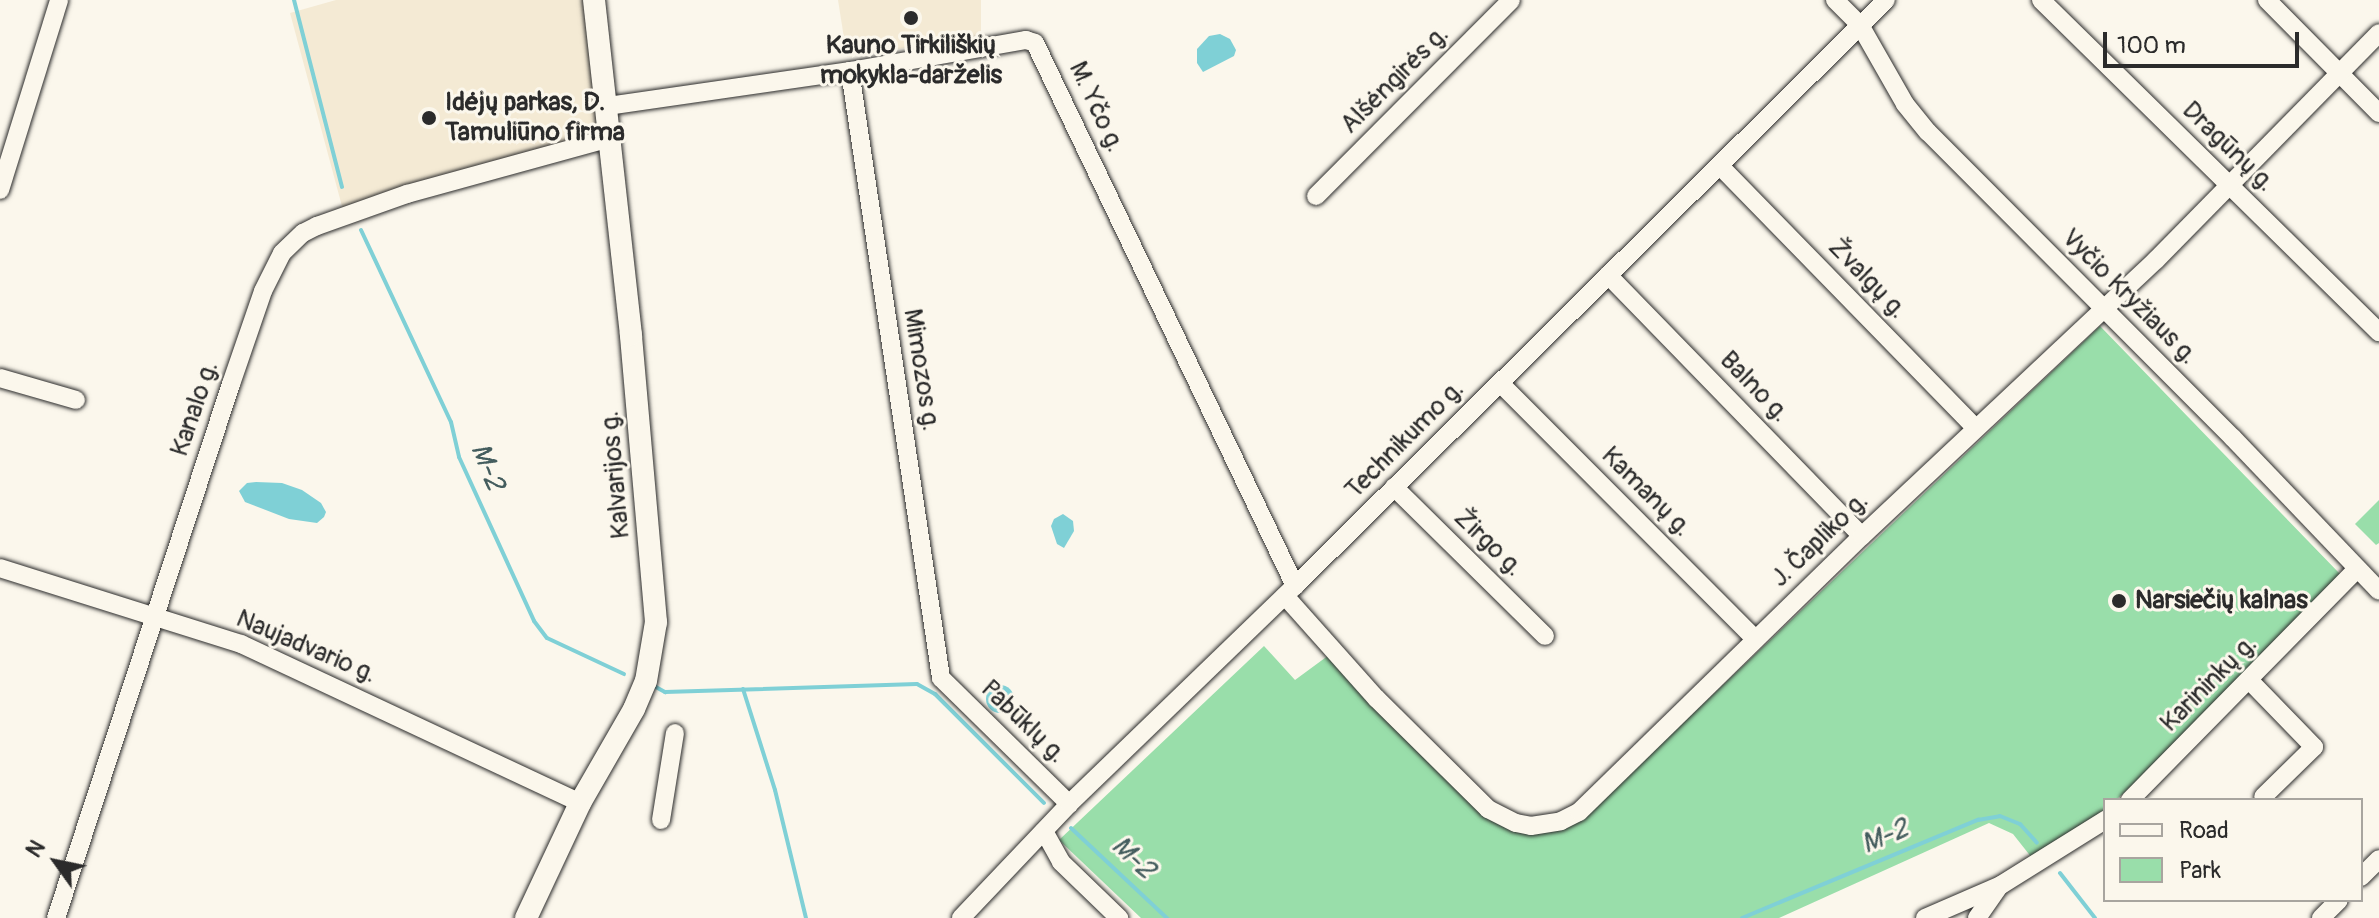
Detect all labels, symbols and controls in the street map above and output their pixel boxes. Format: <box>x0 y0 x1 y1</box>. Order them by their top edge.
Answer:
marker: Kauno Tirkiliškių mokykla-darželis <box>902 9 920 27</box>
scale bar <box>2107 16 2303 66</box>
street label: Alšėngirės g. <box>1334 19 1456 141</box>
place label: Kauno Tirkiliškių mokykla-darželis <box>820 30 1002 92</box>
text: 100 m <box>2117 31 2186 60</box>
street label: M. Yčo g. <box>1062 57 1130 157</box>
place label: Idėjų parkas, D. Tamuliūno firma <box>445 87 625 148</box>
street label: Dragūnų g. <box>2175 95 2281 199</box>
marker: Idėjų parkas, D. Tamuliūno firma <box>420 109 438 127</box>
street label: Vyčio Kryžiaus g. <box>2055 223 2203 371</box>
street label: Žvalgų g. <box>1821 232 1913 326</box>
street label: Mimozos g. <box>896 307 946 433</box>
street label: Balno g. <box>1713 345 1795 429</box>
street label: Kanalo g. <box>164 357 226 461</box>
street label: Technikumo g. <box>1339 374 1471 506</box>
street label: Kalvarijos g. <box>595 410 637 540</box>
water label: M-2 <box>462 439 512 495</box>
street label: Kamanų g. <box>1594 440 1698 544</box>
street label: J. Čapliko g. <box>1765 486 1875 594</box>
street label: Žirgo g. <box>1447 503 1529 583</box>
place label: Narsiečių kalnas <box>2135 585 2308 617</box>
marker: Narsiečių kalnas <box>2110 592 2128 610</box>
street label: Naujadvario g. <box>231 604 381 690</box>
street label: Karininkų g. <box>2154 629 2264 739</box>
street label: Pabūklų g. <box>974 674 1072 770</box>
legend <box>2103 798 2363 902</box>
water label: M-2 <box>1856 812 1914 862</box>
text: Road <box>2179 816 2229 845</box>
north arrow <box>16 822 96 902</box>
water label: M-2 <box>1104 829 1162 887</box>
text: N <box>20 835 52 863</box>
text: Park <box>2179 856 2221 885</box>

